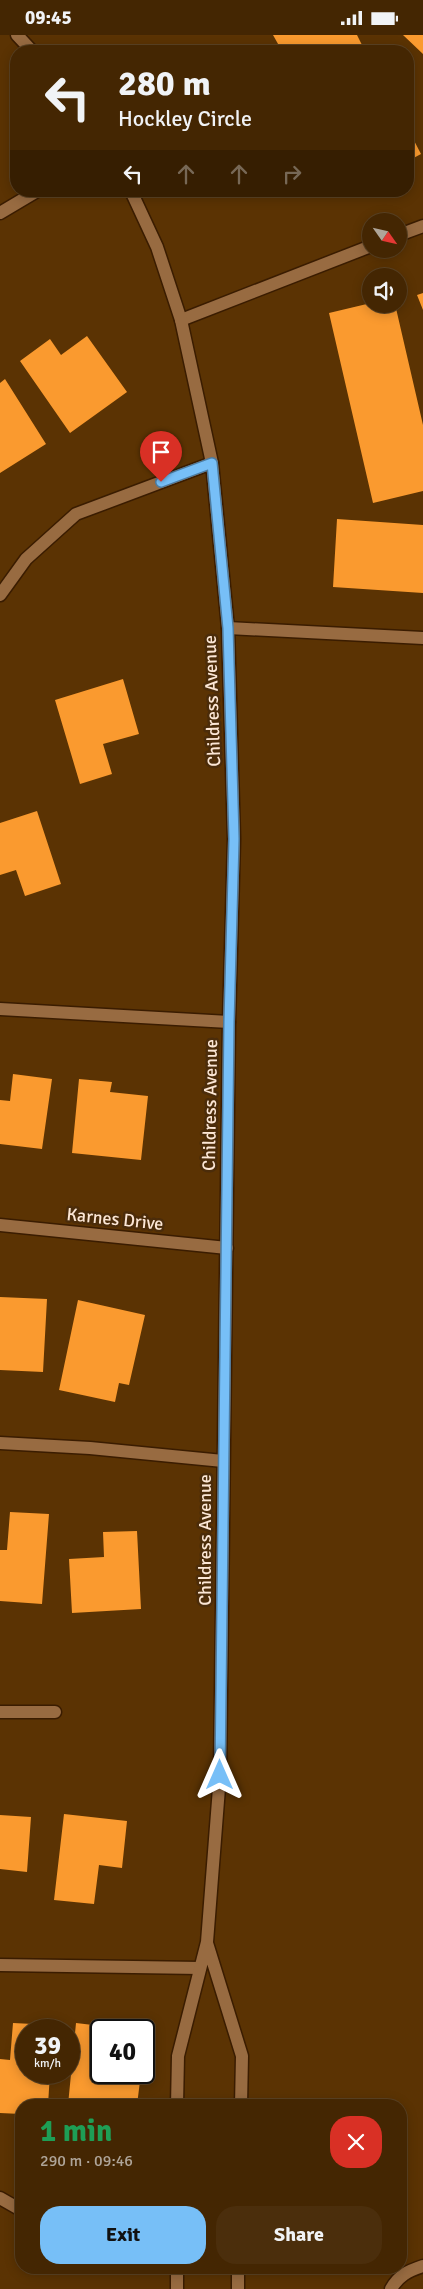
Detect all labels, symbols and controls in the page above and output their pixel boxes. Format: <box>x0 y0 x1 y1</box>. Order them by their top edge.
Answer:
text: 09:45 <box>25 6 72 30</box>
text: 280 m <box>118 62 211 105</box>
icon: left <box>35 65 100 130</box>
text: Hockley Circle <box>118 105 252 132</box>
icon: left <box>119 160 147 188</box>
icon: ahead <box>172 160 200 188</box>
icon: ahead <box>225 160 253 188</box>
icon: right <box>278 160 306 188</box>
north arrow <box>362 213 408 257</box>
map controls <box>362 213 407 313</box>
button: sound <box>362 268 407 313</box>
pin <box>140 431 182 482</box>
icon: arrive <box>147 438 175 466</box>
street label: Childress Avenue <box>199 635 225 767</box>
street label: Childress Avenue <box>198 1039 222 1171</box>
street label: Karnes Drive <box>65 1203 165 1235</box>
street label: Childress Avenue <box>194 1474 216 1606</box>
position arrow <box>193 1748 245 1800</box>
speed limit sign: 40 <box>90 2019 155 2084</box>
text: 39 <box>34 2030 61 2061</box>
text: km/h <box>34 2056 61 2071</box>
text: 1 min <box>40 2113 112 2150</box>
button: close <box>330 2116 382 2168</box>
text: 290 m · 09:46 <box>40 2151 133 2171</box>
button: Exit <box>40 2206 206 2264</box>
button: Share <box>216 2206 382 2264</box>

